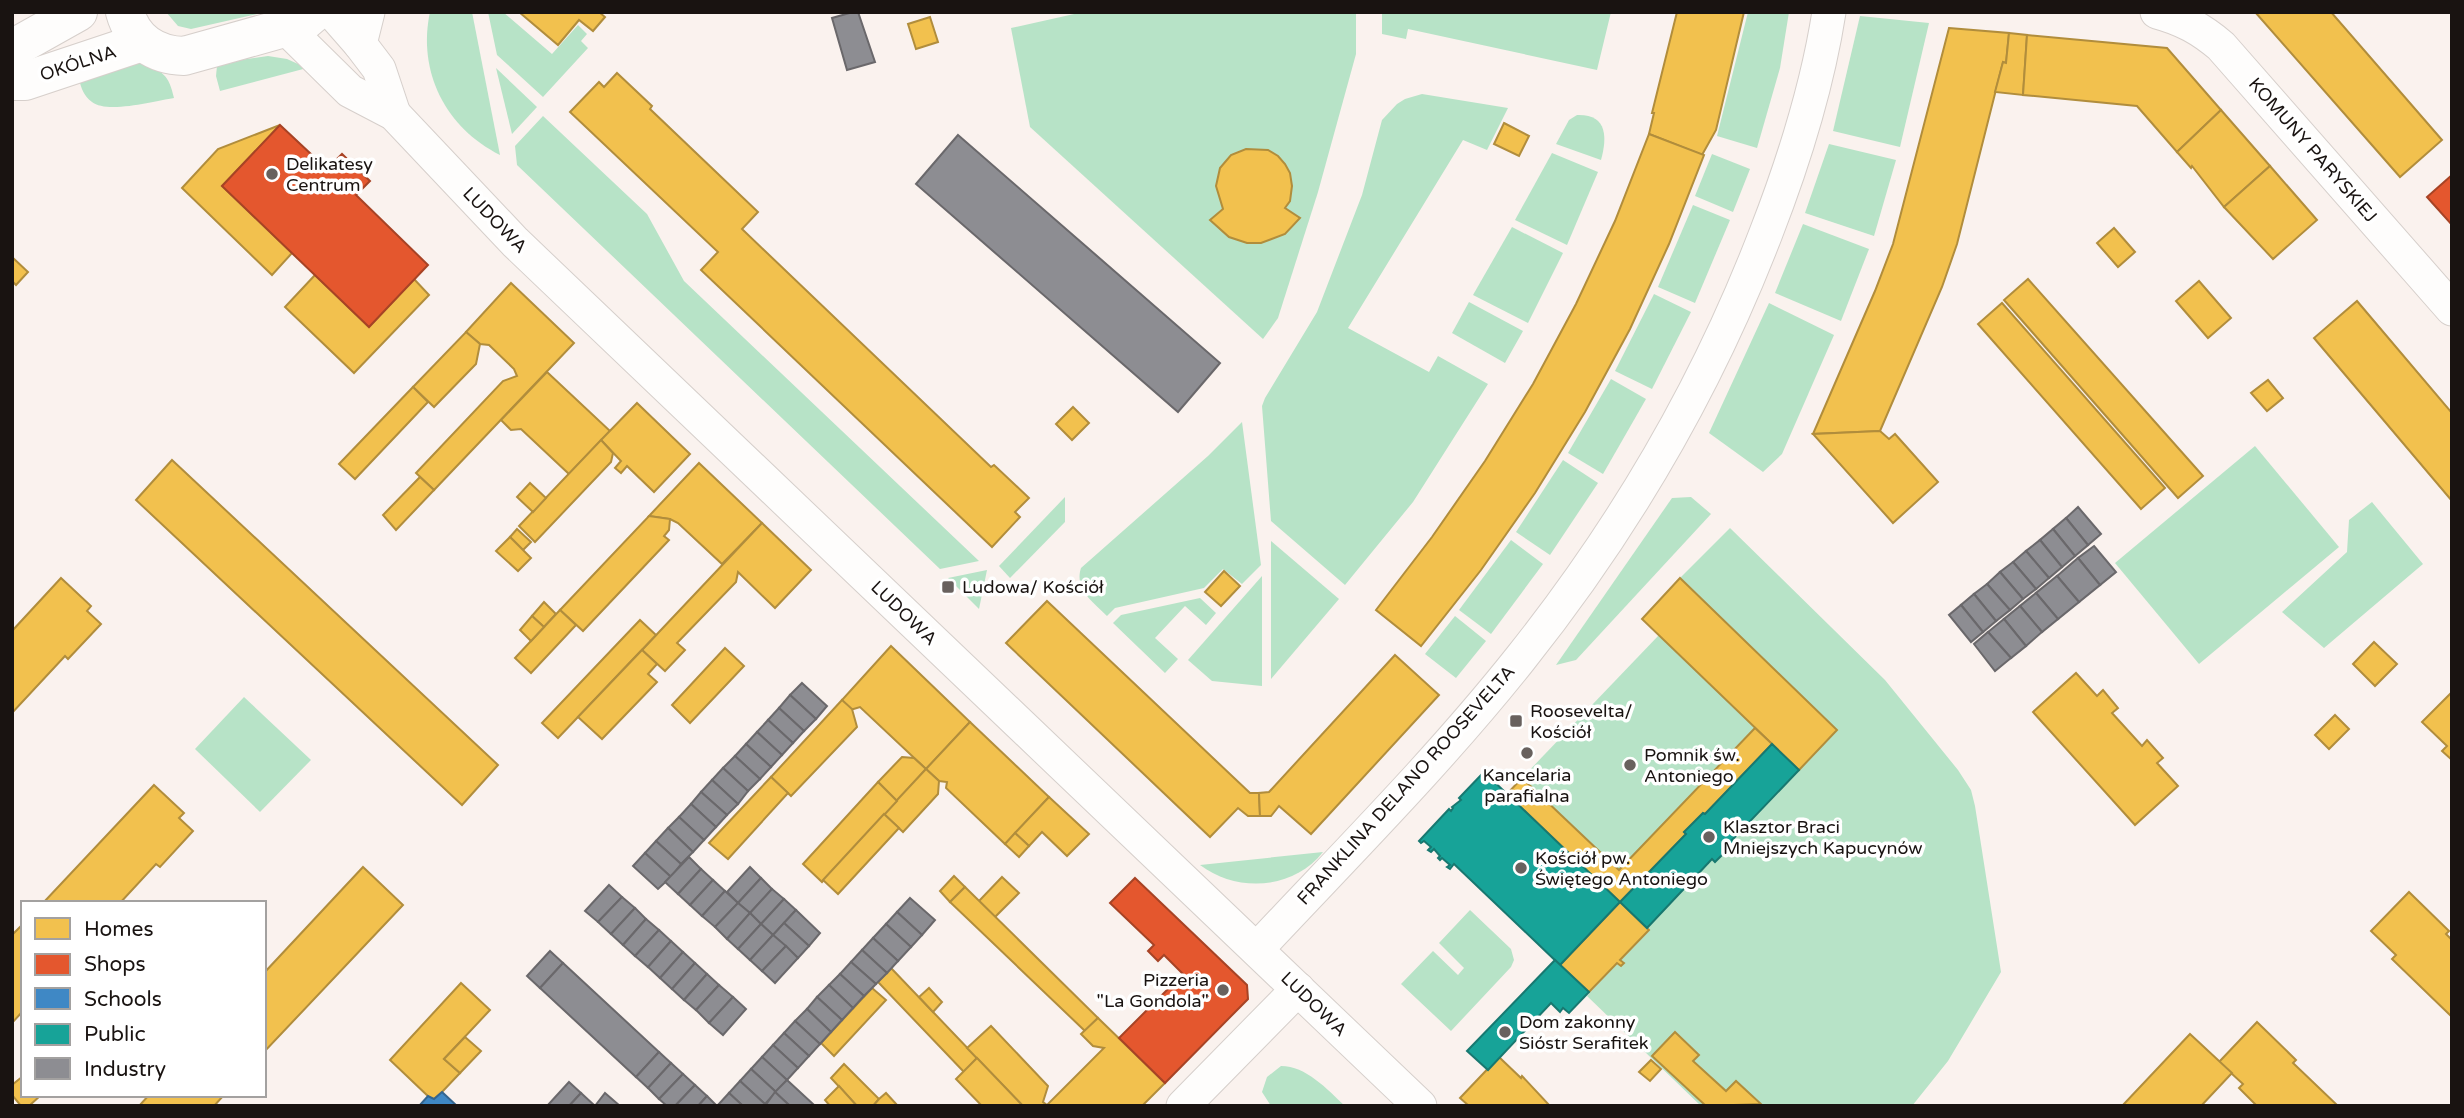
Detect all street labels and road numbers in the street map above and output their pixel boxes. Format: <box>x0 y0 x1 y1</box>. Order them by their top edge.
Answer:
street label: OKÓLNA <box>37 40 119 86</box>
street label: KOMUNY PARYSKIEJ <box>2244 73 2382 227</box>
street label: LUDOWA <box>458 182 532 258</box>
street label: LUDOWA <box>866 576 942 650</box>
street label: FRANKLINA DELANO ROOSEVELTA <box>1292 661 1520 909</box>
street label: LUDOWA <box>1276 967 1352 1041</box>

